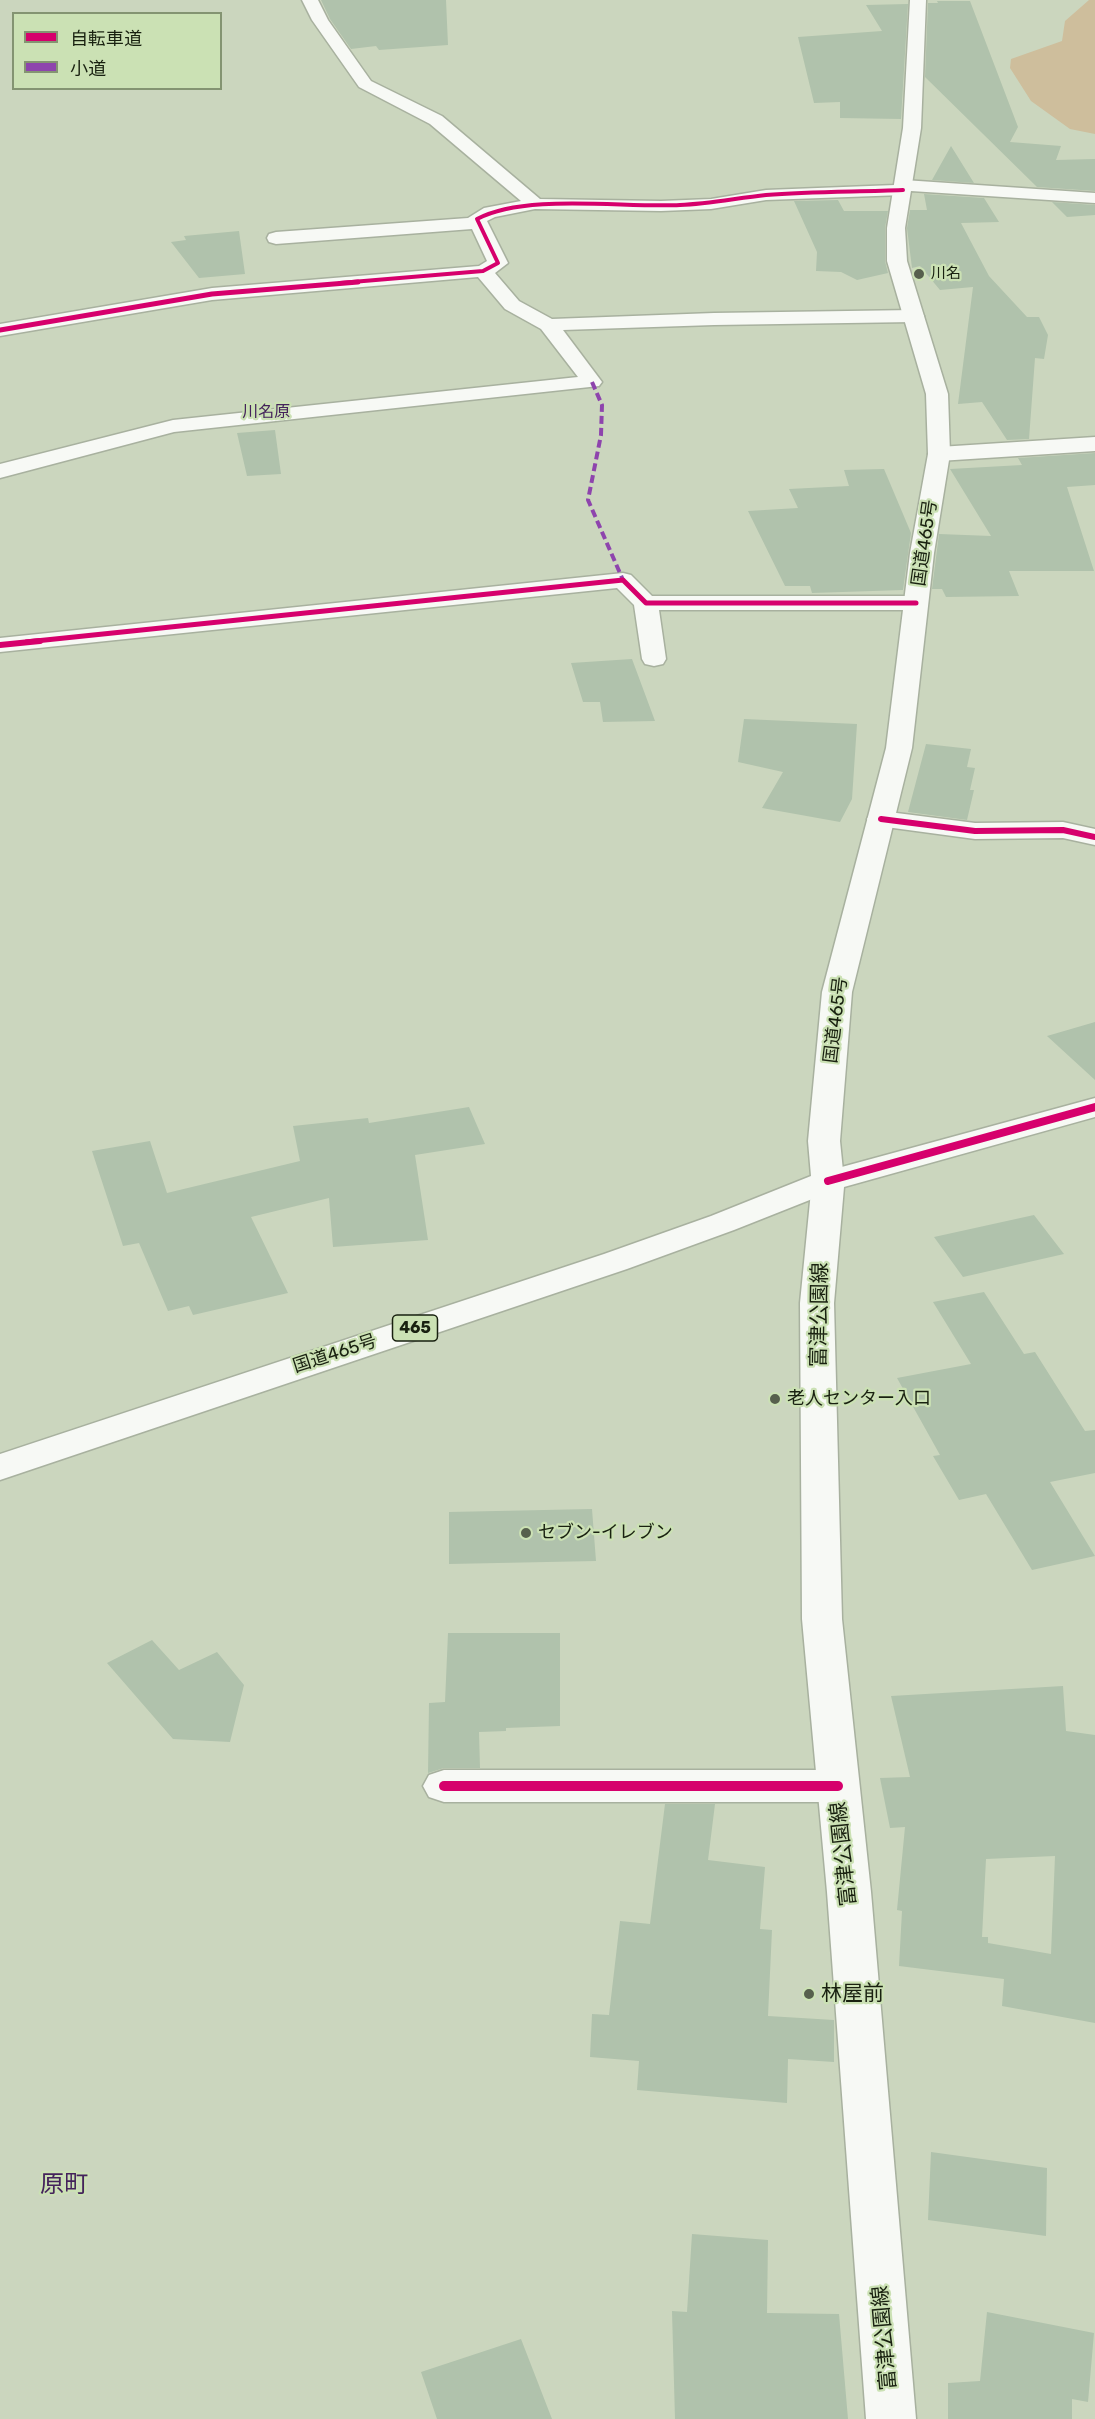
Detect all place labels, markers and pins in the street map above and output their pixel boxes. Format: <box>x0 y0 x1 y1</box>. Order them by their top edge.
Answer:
place label: 川名 <box>931 265 961 283</box>
marker: 川名 <box>912 267 926 281</box>
place label: 老人センター入口 <box>787 1388 931 1410</box>
marker: 老人センター入口 <box>768 1392 782 1406</box>
place label: セブン-イレブン <box>538 1522 673 1544</box>
marker: セブン-イレブン <box>519 1526 533 1540</box>
place label: 林屋前 <box>821 1981 884 2007</box>
marker: 林屋前 <box>802 1987 816 2001</box>

